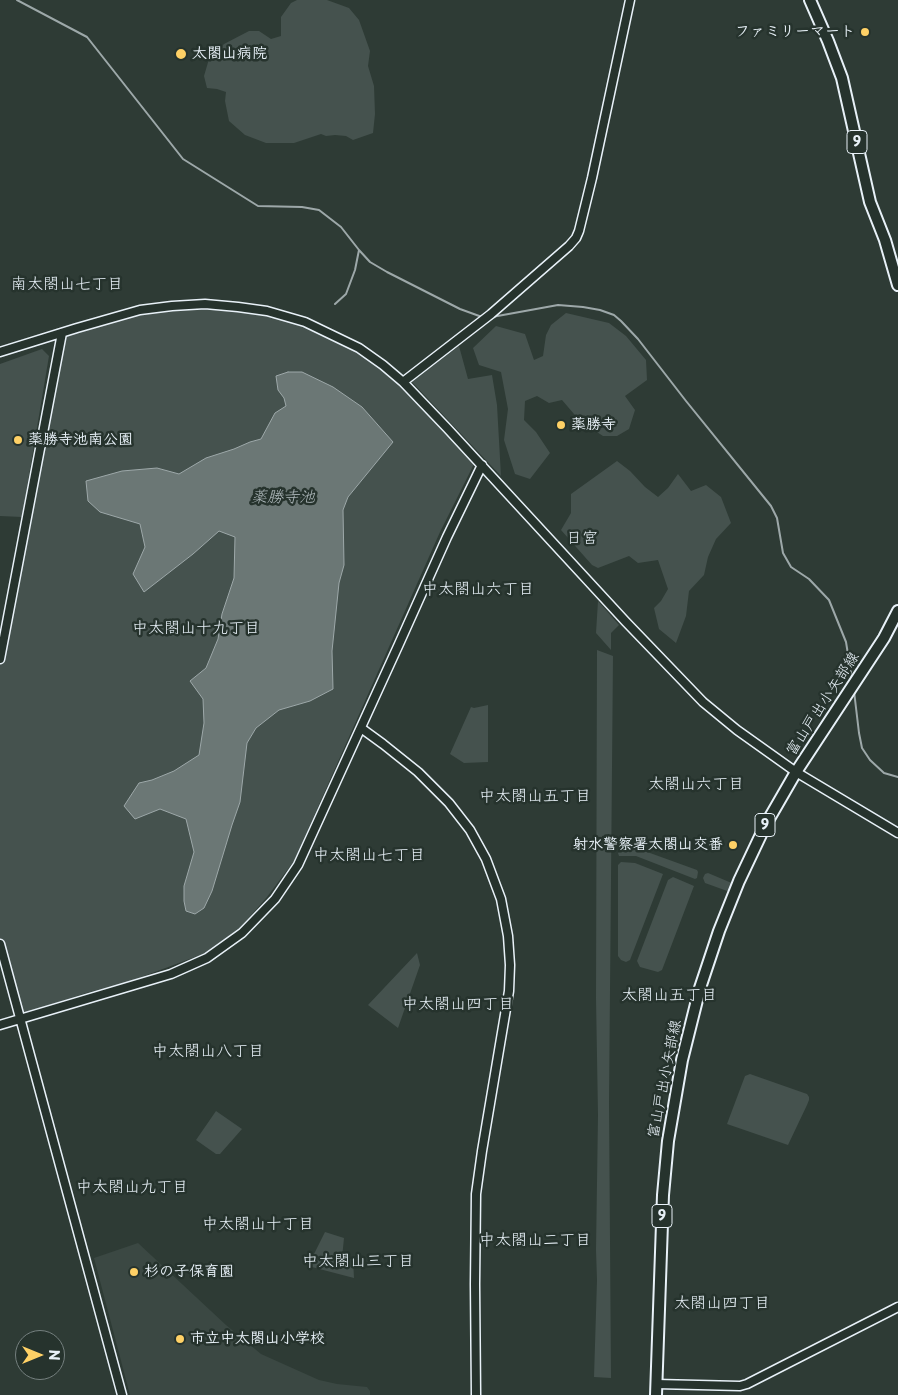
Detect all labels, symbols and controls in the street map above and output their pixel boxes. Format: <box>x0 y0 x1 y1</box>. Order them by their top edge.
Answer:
place label: ファミリーマート <box>735 23 855 41</box>
marker: ファミリーマート <box>859 26 871 38</box>
place label: 太閤山病院 <box>192 45 267 63</box>
marker: 太閤山病院 <box>174 47 188 61</box>
road number: 9 <box>847 130 867 154</box>
district label: 南太閤山七丁目 <box>11 275 123 295</box>
place label: 薬勝寺 <box>571 416 616 434</box>
marker: 薬勝寺 <box>555 419 567 431</box>
place label: 薬勝寺池南公園 <box>28 431 133 449</box>
marker: 薬勝寺池南公園 <box>12 434 24 446</box>
water label: 薬勝寺池 <box>251 488 315 508</box>
district label: 日宮 <box>566 529 598 549</box>
district label: 中太閤山六丁目 <box>422 580 534 600</box>
district label: 中太閤山十九丁目 <box>132 619 260 639</box>
street label: 富山戸出小矢部線 <box>783 649 863 759</box>
district label: 太閤山六丁目 <box>648 775 744 795</box>
district label: 中太閤山五丁目 <box>479 787 591 807</box>
road number: 9 <box>755 814 775 836</box>
place label: 射水警察署太閤山交番 <box>573 836 723 854</box>
marker: 射水警察署太閤山交番 <box>727 839 739 851</box>
district label: 中太閤山七丁目 <box>313 846 425 866</box>
district label: 太閤山五丁目 <box>621 986 717 1006</box>
district label: 中太閤山四丁目 <box>402 995 514 1015</box>
street label: 富山戸出小矢部線 <box>645 1018 685 1140</box>
district label: 中太閤山八丁目 <box>152 1042 264 1062</box>
district label: 中太閤山九丁目 <box>76 1178 188 1198</box>
road number: 9 <box>652 1204 672 1228</box>
district label: 中太閤山十丁目 <box>202 1215 314 1235</box>
district label: 中太閤山二丁目 <box>479 1231 591 1251</box>
district label: 中太閤山三丁目 <box>302 1252 414 1272</box>
place label: 杉の子保育園 <box>144 1263 234 1281</box>
marker: 杉の子保育園 <box>128 1266 140 1278</box>
district label: 太閤山四丁目 <box>674 1294 770 1314</box>
north arrow <box>15 1330 65 1380</box>
place label: 市立中太閤山小学校 <box>190 1330 325 1348</box>
marker: 市立中太閤山小学校 <box>174 1333 186 1345</box>
text: N <box>44 1349 65 1361</box>

